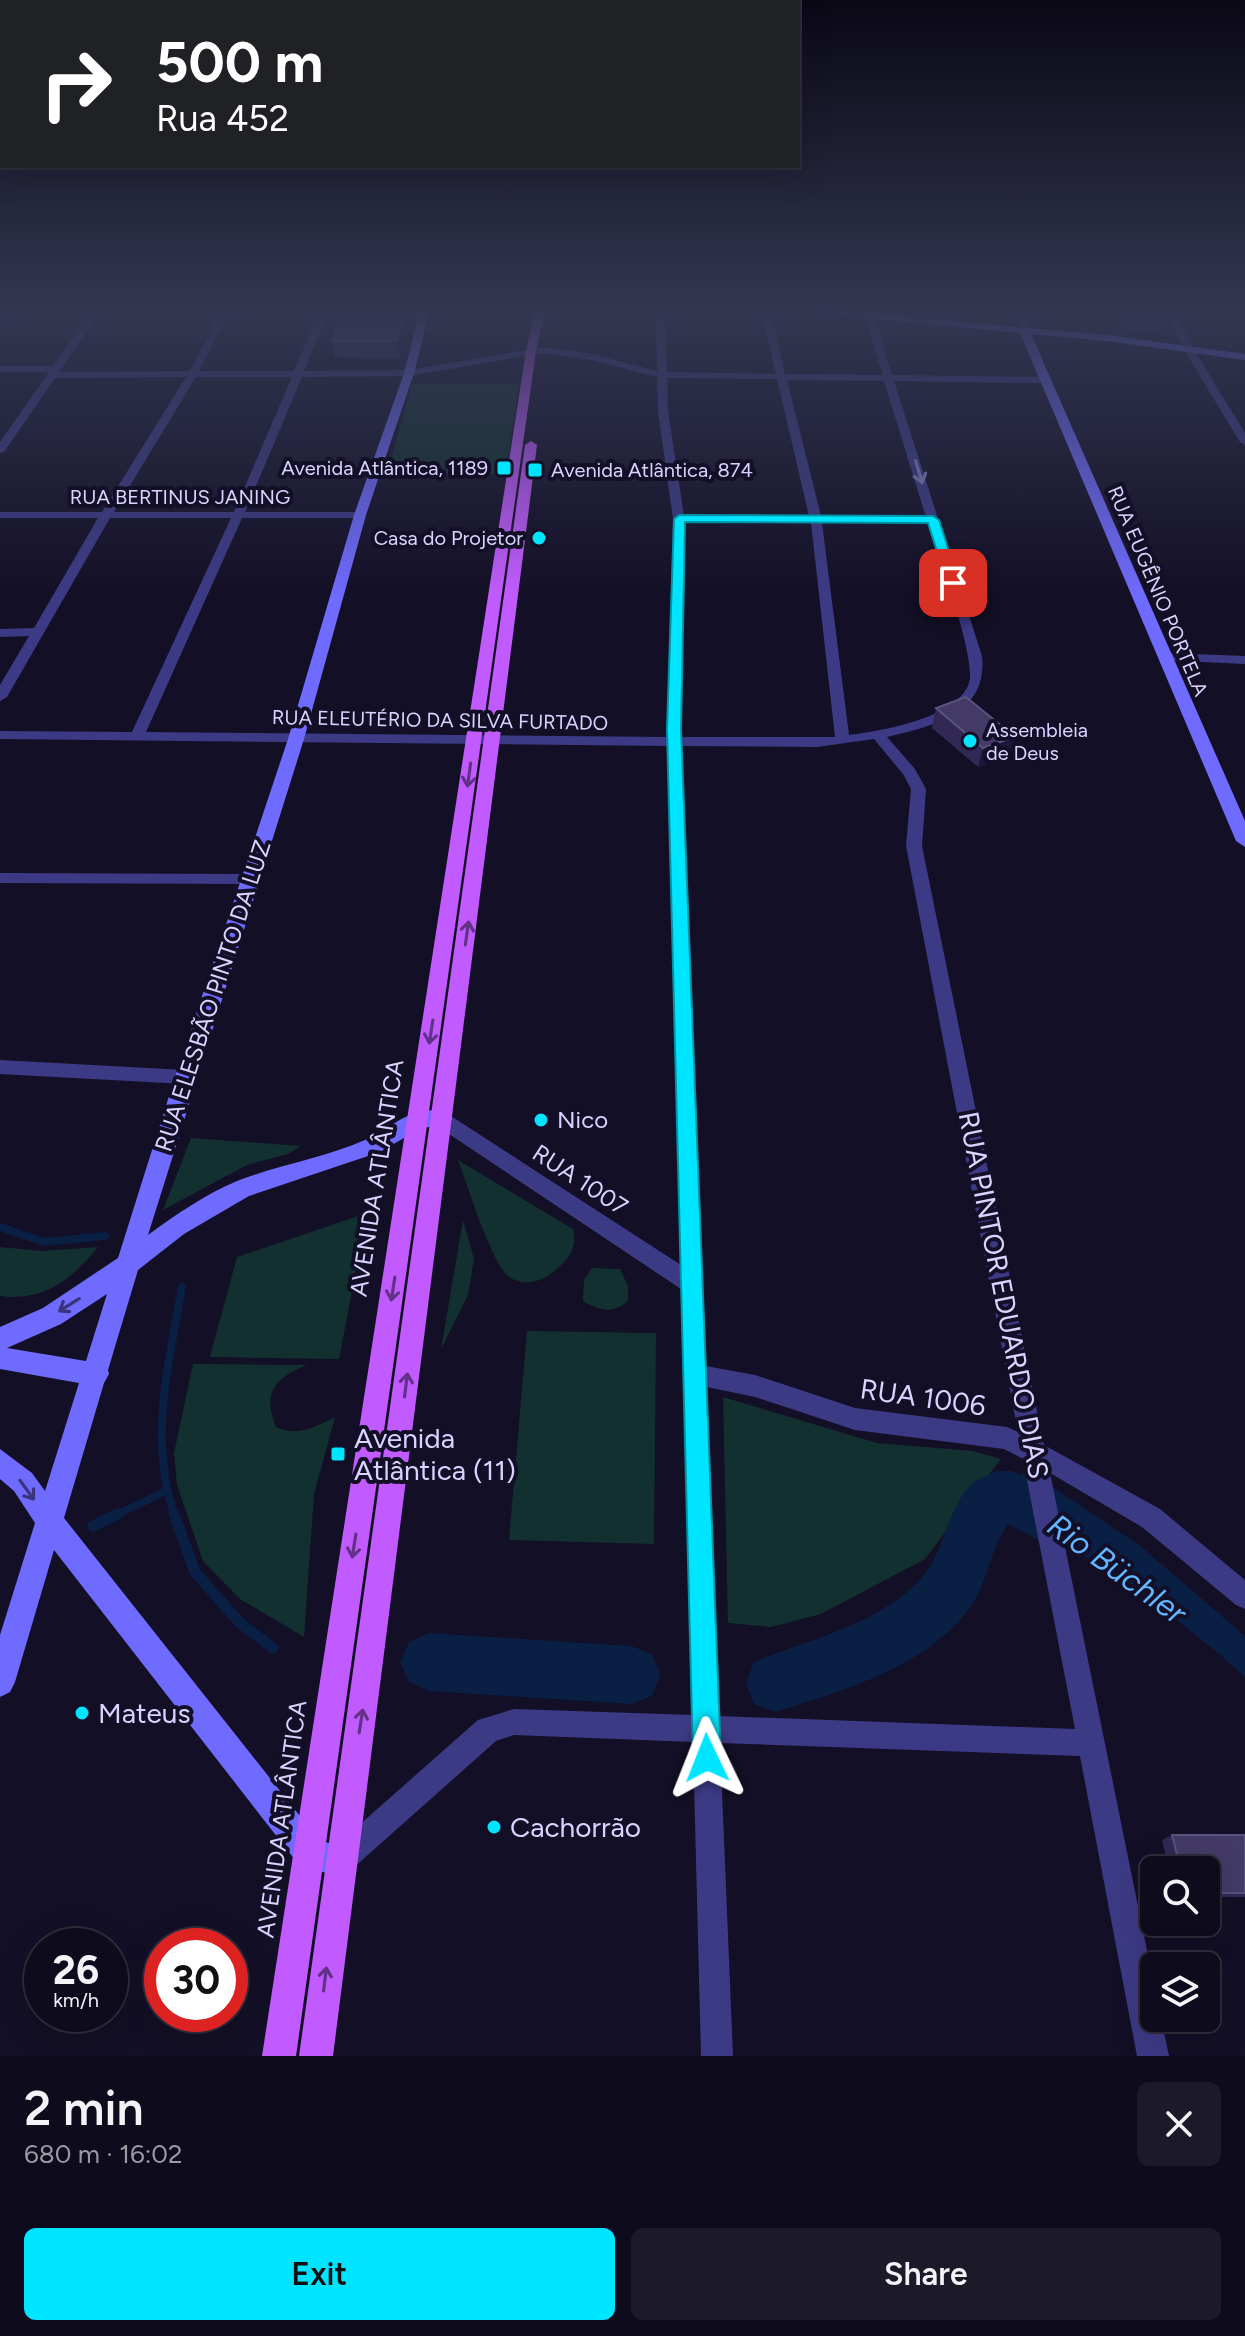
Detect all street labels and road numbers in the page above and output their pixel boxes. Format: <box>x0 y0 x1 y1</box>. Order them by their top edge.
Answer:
street label: RUA EUGÊNIO PORTELA <box>1103 482 1213 700</box>
street label: RUA BERTINUS JANING <box>70 485 290 509</box>
street label: RUA ELEUTÉRIO DA SILVA FURTADO <box>272 705 608 735</box>
street label: RUA ELESBÃO PINTO DA LUZ <box>148 837 277 1155</box>
street label: AVENIDA ATLÂNTICA <box>343 1057 410 1299</box>
street label: RUA PINTOR EDUARDO DIAS <box>952 1109 1056 1481</box>
street label: RUA 1007 <box>527 1138 633 1221</box>
street label: RUA 1006 <box>858 1371 988 1423</box>
street label: AVENIDA ATLÂNTICA <box>250 1698 313 1940</box>

